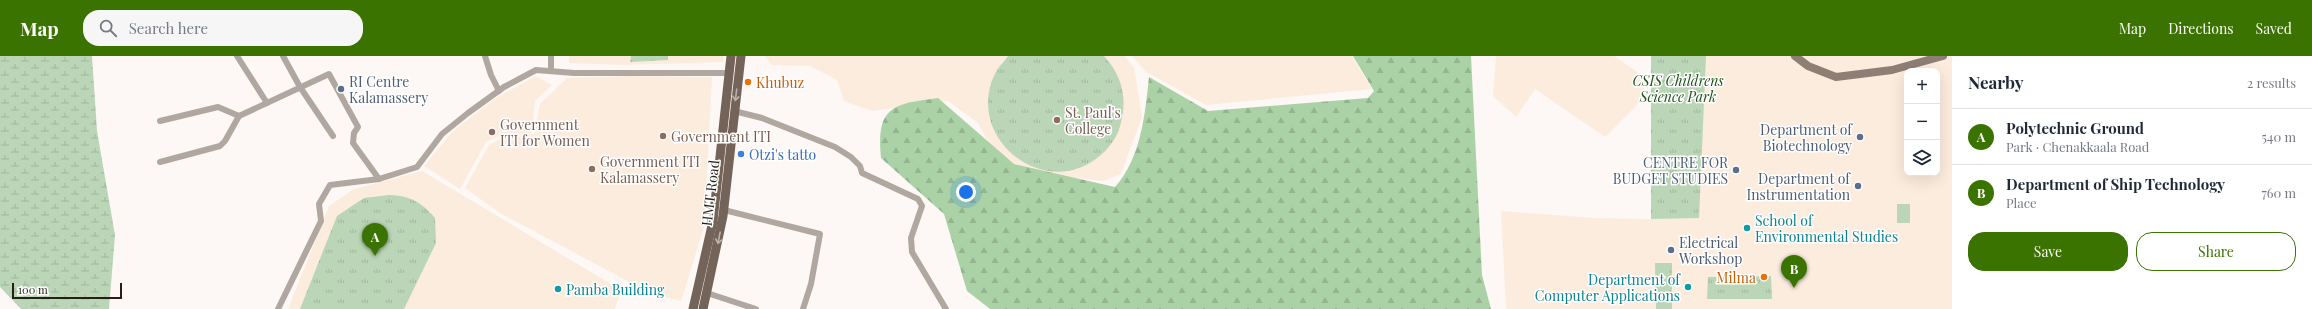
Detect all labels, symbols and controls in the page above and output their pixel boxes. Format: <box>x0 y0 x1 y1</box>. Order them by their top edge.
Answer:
search box <box>83 10 363 46</box>
text: Map <box>20 15 59 41</box>
icon: search <box>97 17 119 39</box>
text: Search here <box>129 18 208 38</box>
text: Map <box>2119 19 2146 38</box>
text: Directions <box>2168 19 2234 38</box>
text: Saved <box>2256 19 2292 38</box>
map controls <box>1904 68 1940 176</box>
button: + <box>1904 68 1940 104</box>
park label: CSIS Childrens Science Park <box>1632 71 1724 106</box>
text: Nearby <box>1968 71 2023 93</box>
place label: RI Centre Kalamassery <box>349 72 428 107</box>
place label: Khubuz <box>756 73 805 92</box>
text: 2 results <box>2247 74 2296 91</box>
marker: Khubuz <box>743 77 753 87</box>
marker: RI Centre Kalamassery <box>336 84 346 94</box>
one-way arrow <box>732 88 740 101</box>
place label: St. Paul's College <box>1065 103 1121 138</box>
button: − <box>1904 104 1940 140</box>
place label: Government ITI for Women <box>500 115 591 150</box>
marker: St. Paul's College <box>1052 115 1062 125</box>
text: Polytechnic Ground <box>2006 118 2144 138</box>
place label: Department of Biotechnology <box>1760 120 1853 155</box>
marker: Government ITI for Women <box>487 127 497 137</box>
place label: Government ITI <box>671 127 771 146</box>
text: A <box>1977 128 1985 145</box>
text: 540 m <box>2262 128 2296 145</box>
marker: Government ITI <box>658 131 668 141</box>
marker: Department of Biotechnology <box>1855 132 1865 142</box>
text: Park · Chenakkaala Road <box>2006 138 2149 155</box>
button: layers <box>1904 140 1940 176</box>
place label: Otzi's tatto <box>749 145 817 164</box>
marker: Otzi's tatto <box>736 149 746 159</box>
place label: Government ITI Kalamassery <box>600 152 700 187</box>
place label: CENTRE FOR BUDGET STUDIES <box>1613 153 1729 188</box>
street label: HMT Road <box>697 159 723 227</box>
marker: Government ITI Kalamassery <box>587 164 597 174</box>
marker: CENTRE FOR BUDGET STUDIES <box>1731 165 1741 175</box>
place label: Department of Instrumentation <box>1746 169 1851 204</box>
text: Department of Ship Technology <box>2006 174 2225 194</box>
marker: Department of Instrumentation <box>1853 181 1863 191</box>
your location <box>956 182 976 202</box>
text: B <box>1977 184 1985 201</box>
text: 760 m <box>2261 184 2296 201</box>
text: Place <box>2006 194 2037 211</box>
place label: School of Environmental Studies <box>1755 211 1898 246</box>
pin: A <box>362 223 388 256</box>
marker: School of Environmental Studies <box>1742 223 1752 233</box>
one-way arrow <box>715 231 723 244</box>
button: Save <box>1968 232 2128 271</box>
button: Share <box>2136 232 2296 271</box>
place label: Electrical Workshop <box>1678 233 1742 268</box>
marker: Electrical Workshop <box>1666 245 1676 255</box>
pin: B <box>1781 255 1807 288</box>
place label: Milma <box>1716 268 1756 287</box>
place label: Department of Computer Applications <box>1535 270 1681 305</box>
marker: Milma <box>1759 272 1769 282</box>
place label: Pamba Building <box>566 280 665 299</box>
scale bar <box>12 281 122 300</box>
text: 100 m <box>18 282 48 297</box>
marker: Department of Computer Applications <box>1683 282 1693 292</box>
marker: Pamba Building <box>553 284 563 294</box>

